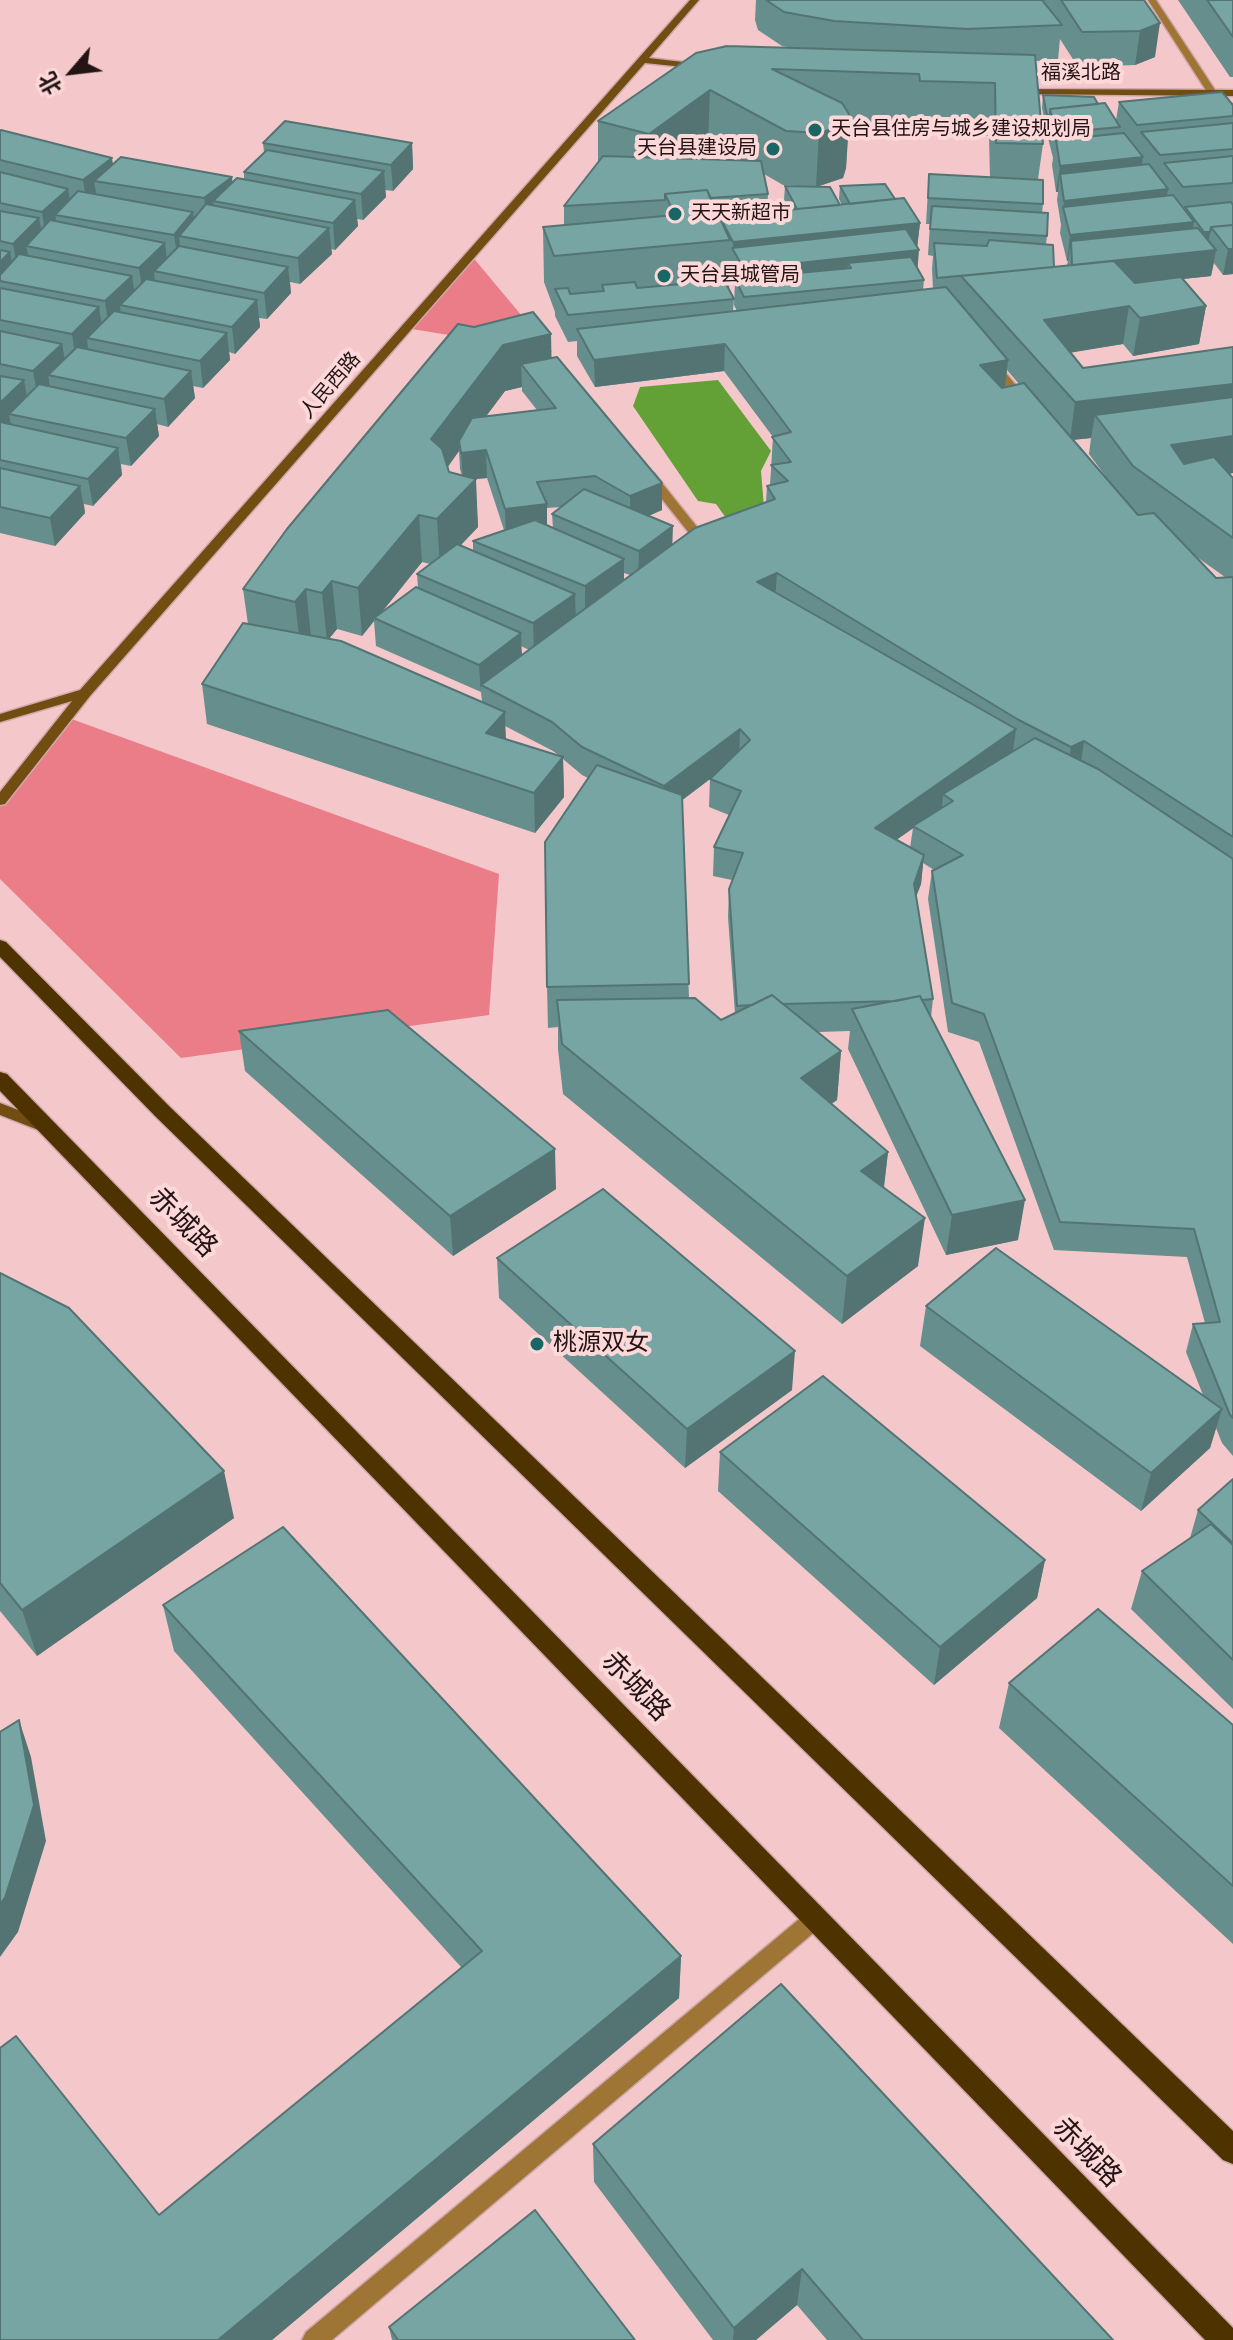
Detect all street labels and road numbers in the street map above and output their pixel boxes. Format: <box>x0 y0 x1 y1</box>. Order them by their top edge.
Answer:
street label: 福溪北路 <box>1041 62 1121 86</box>
street label: 人民西路 <box>296 348 366 424</box>
street label: 赤城路 <box>141 1181 223 1265</box>
street label: 赤城路 <box>594 1645 676 1729</box>
street label: 赤城路 <box>1045 2111 1127 2195</box>

